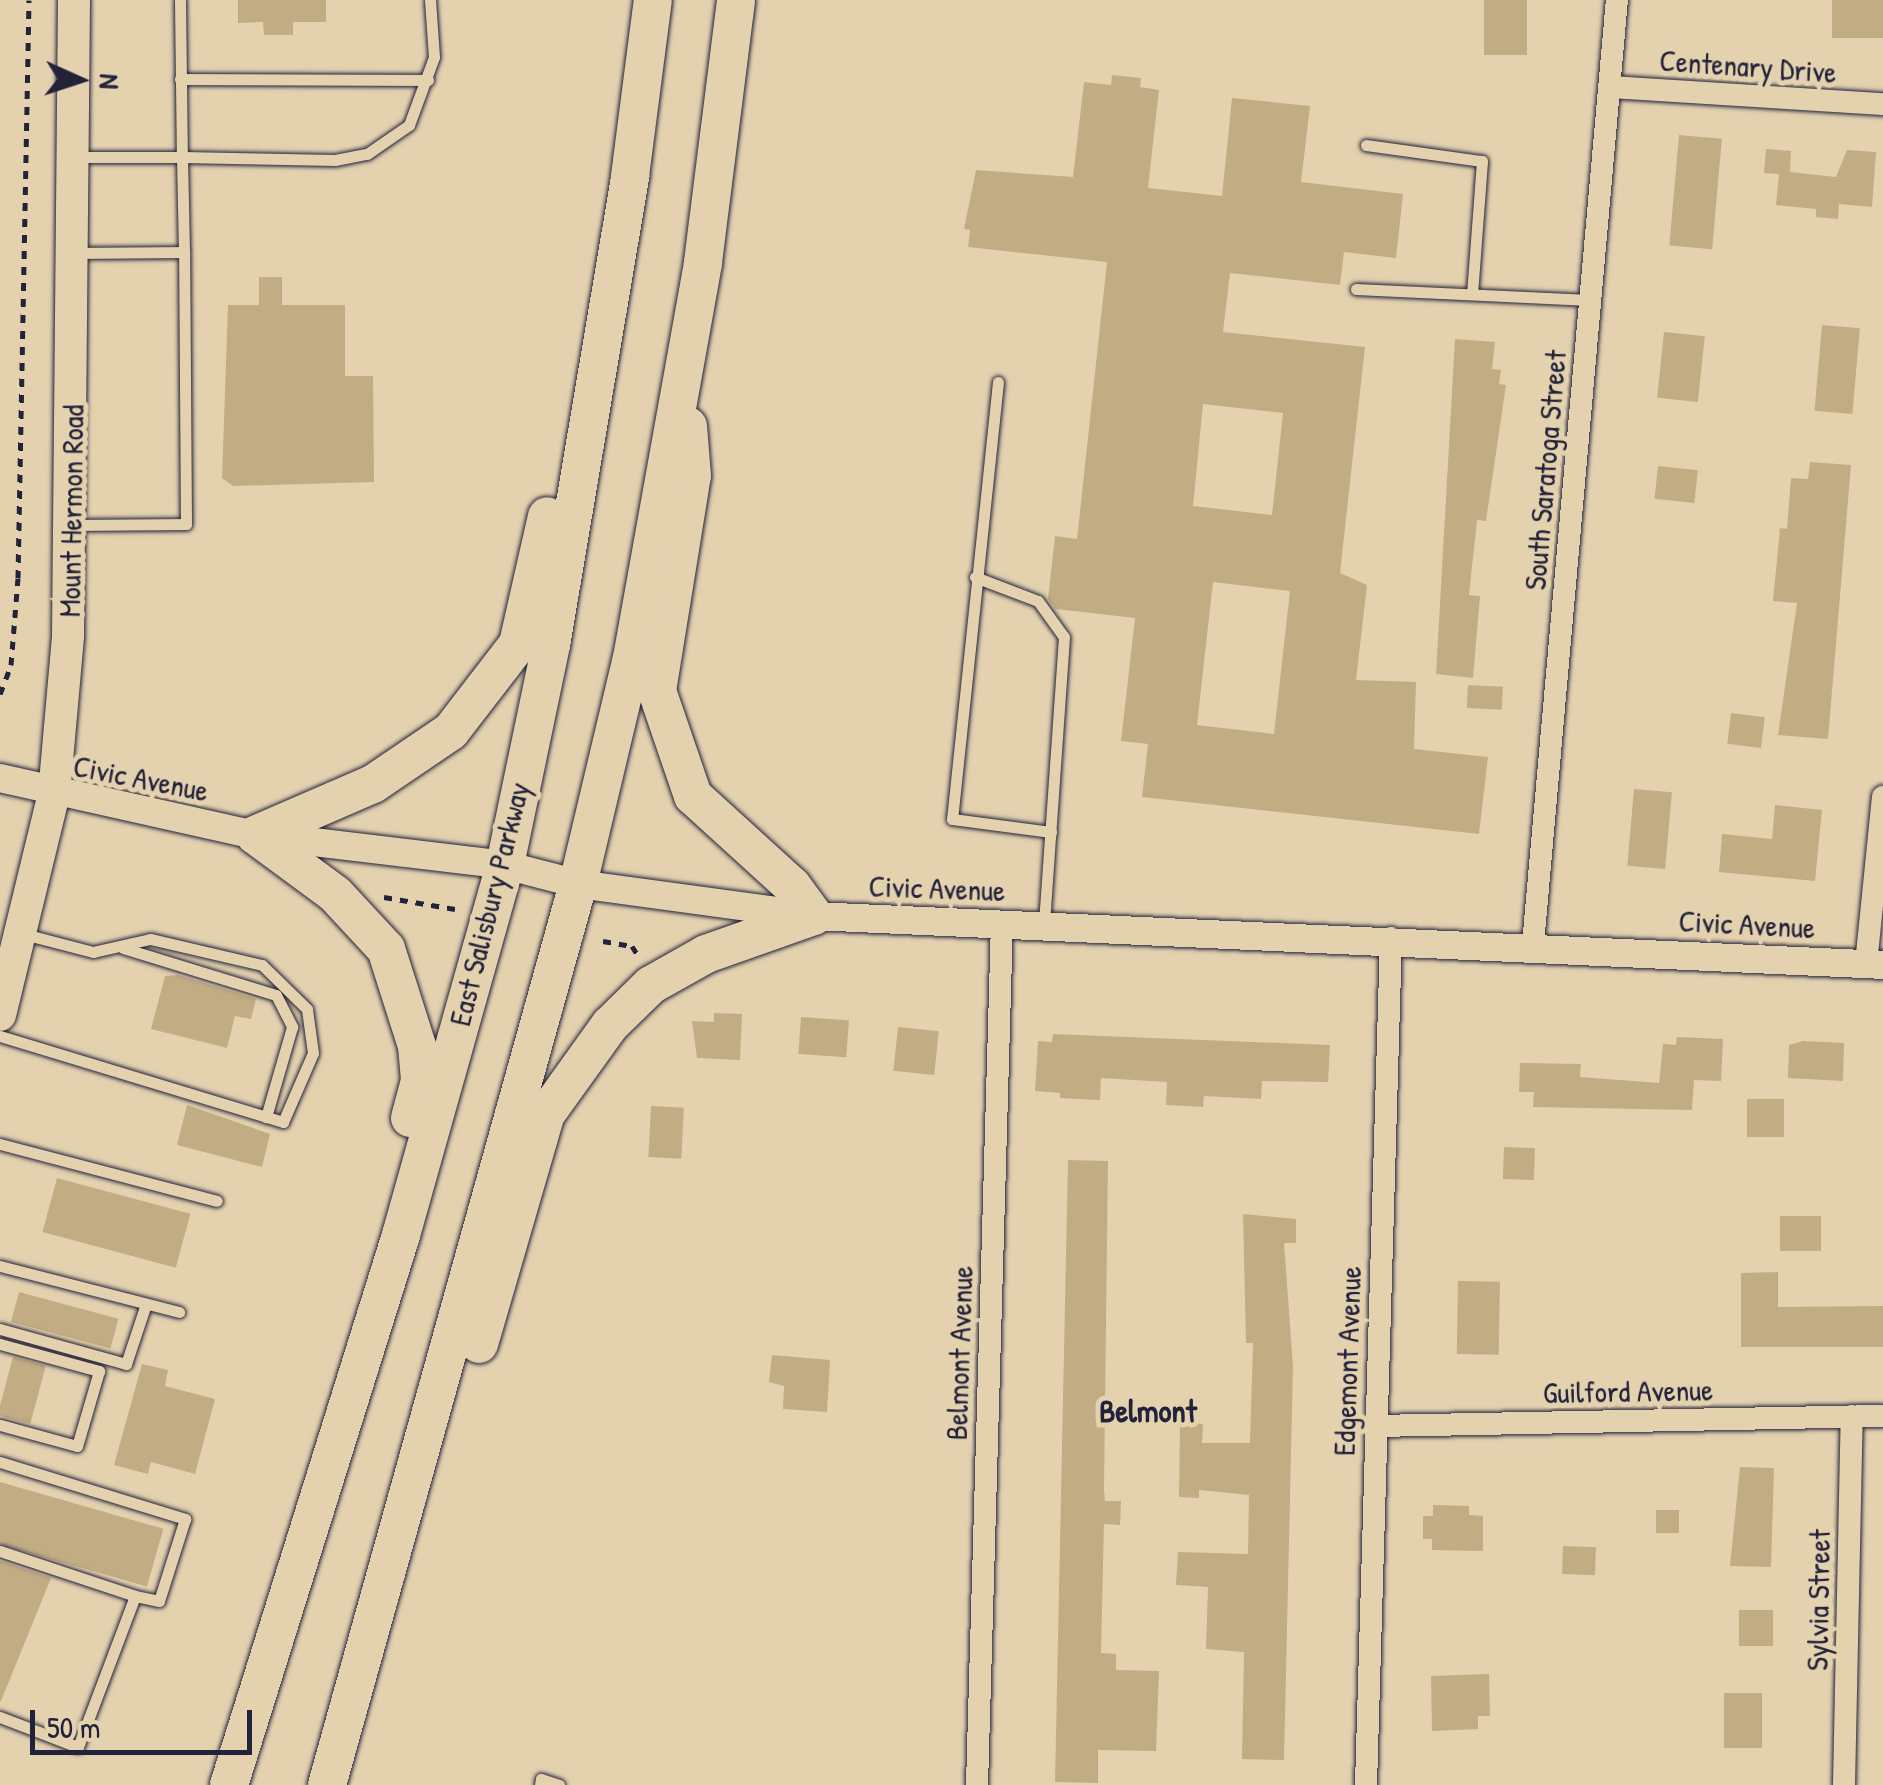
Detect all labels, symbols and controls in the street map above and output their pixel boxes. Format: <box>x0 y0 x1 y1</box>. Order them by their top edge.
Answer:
north arrow <box>30 30 130 130</box>
street label: Centenary Drive <box>1658 42 1838 90</box>
text: N <box>91 73 129 90</box>
street label: South Saratoga Street <box>1517 348 1573 592</box>
street label: Mount Hermon Road <box>51 405 91 617</box>
street label: Civic Avenue <box>71 747 211 809</box>
street label: East Salisbury Parkway <box>441 779 537 1029</box>
street label: Civic Avenue <box>868 868 1006 908</box>
street label: Civic Avenue <box>1678 902 1816 946</box>
street label: Belmont Avenue <box>938 1265 980 1441</box>
street label: Edgemont Avenue <box>1326 1266 1368 1456</box>
street label: Guilford Avenue <box>1543 1372 1713 1410</box>
district label: Belmont <box>1099 1392 1197 1430</box>
street label: Sylvia Street <box>1799 1529 1837 1671</box>
scale bar <box>35 1690 258 1752</box>
text: 50 m <box>47 1707 100 1747</box>

